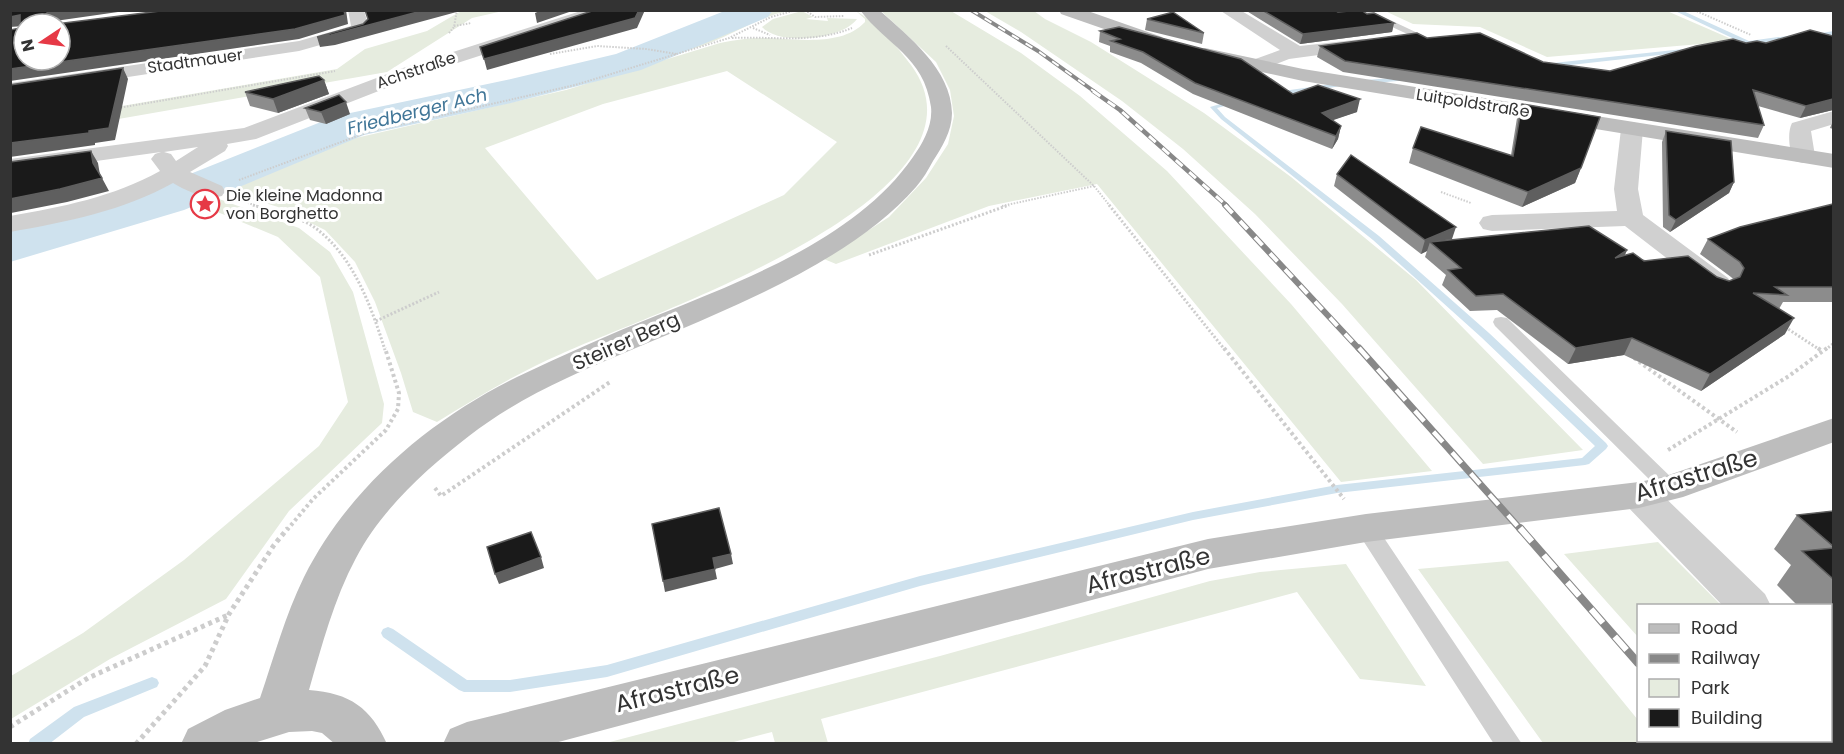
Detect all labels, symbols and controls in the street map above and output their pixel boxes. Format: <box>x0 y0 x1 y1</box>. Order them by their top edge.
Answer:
north arrow <box>12 12 72 72</box>
text: N <box>15 37 40 54</box>
street label: Stadtmauer <box>146 43 244 79</box>
street label: Achstraße <box>373 46 459 94</box>
water label: Friedberger Ach <box>344 82 490 140</box>
street label: Luitpoldstraße <box>1415 83 1531 123</box>
place label: Die kleine Madonna von Borghetto <box>226 184 383 225</box>
place icon: Die kleine Madonna von Borghetto <box>189 188 221 220</box>
street label: Steirer Berg <box>568 305 684 377</box>
street label: Afrastraße <box>1630 441 1762 509</box>
street label: Afrastraße <box>1082 539 1214 601</box>
legend <box>1637 604 1832 742</box>
text: Road <box>1691 615 1738 640</box>
text: Railway <box>1691 645 1760 670</box>
street label: Afrastraße <box>611 658 743 720</box>
text: Park <box>1691 675 1730 700</box>
text: Building <box>1691 705 1763 730</box>

